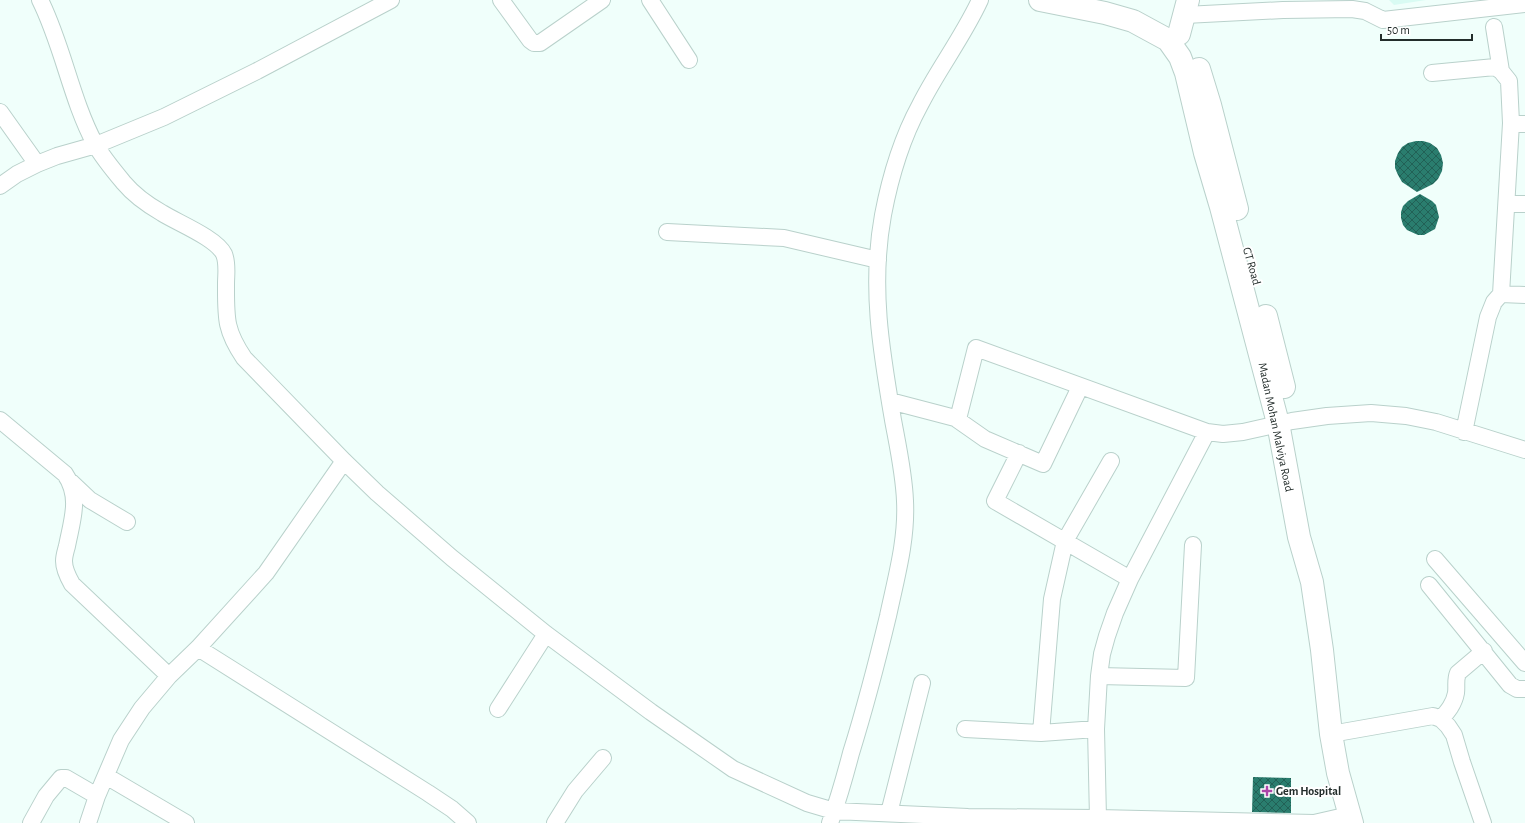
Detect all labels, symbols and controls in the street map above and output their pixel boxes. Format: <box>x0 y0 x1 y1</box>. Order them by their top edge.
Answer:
scale bar <box>1381 16 1472 42</box>
text: 50 m <box>1387 24 1410 36</box>
street label: GT Road <box>1241 246 1263 286</box>
street label: Madan Mohan Malviya Road <box>1255 361 1296 493</box>
marker: Gem Hospital <box>1261 785 1273 797</box>
place label: Gem Hospital <box>1276 785 1341 797</box>

